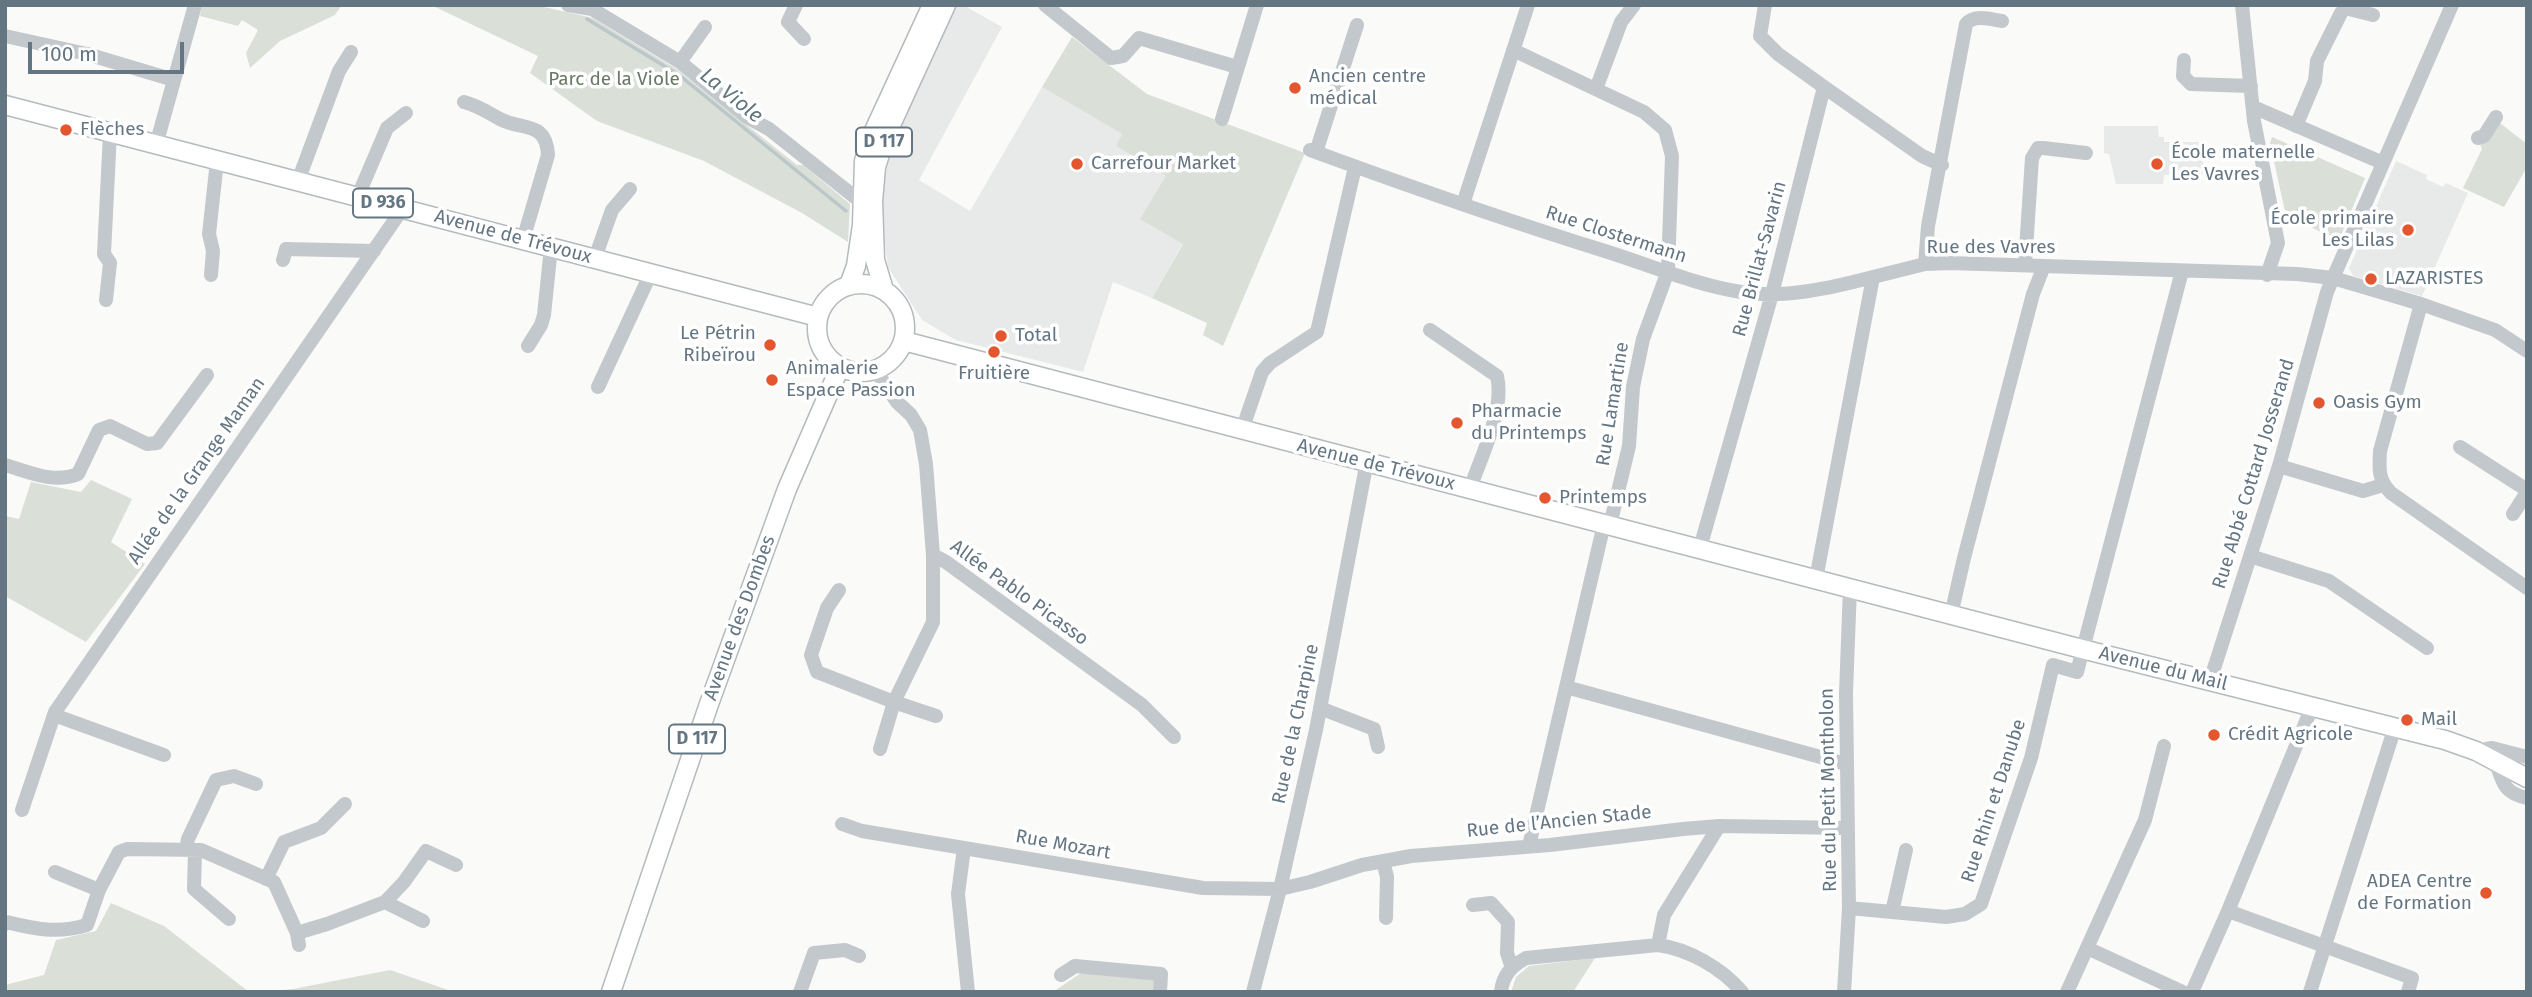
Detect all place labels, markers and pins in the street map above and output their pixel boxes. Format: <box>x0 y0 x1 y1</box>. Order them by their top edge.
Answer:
place label: Ancien centre médical <box>1309 66 1426 110</box>
marker: Ancien centre médical <box>1287 80 1303 96</box>
place label: Flèches <box>80 119 144 141</box>
marker: Flèches <box>58 122 74 138</box>
place label: École maternelle Les Vavres <box>2171 142 2315 186</box>
place label: Carrefour Market <box>1091 153 1236 175</box>
marker: Carrefour Market <box>1069 156 1085 172</box>
marker: École maternelle Les Vavres <box>2149 156 2165 172</box>
place label: École primaire Les Lilas <box>2270 208 2394 252</box>
marker: École primaire Les Lilas <box>2400 222 2416 238</box>
place label: LAZARISTES <box>2385 268 2483 290</box>
marker: LAZARISTES <box>2363 271 2379 287</box>
place label: Le Pétrin Ribeïrou <box>680 323 756 367</box>
place label: Total <box>1015 325 1057 347</box>
marker: Total <box>993 328 1009 344</box>
marker: Le Pétrin Ribeïrou <box>762 337 778 353</box>
marker: Fruitière <box>986 344 1002 360</box>
place label: Animalerie Espace Passion <box>786 358 916 402</box>
place label: Fruitière <box>958 363 1030 385</box>
marker: Animalerie Espace Passion <box>764 372 780 388</box>
place label: Oasis Gym <box>2333 392 2422 414</box>
marker: Oasis Gym <box>2311 395 2327 411</box>
place label: Pharmacie du Printemps <box>1471 401 1586 445</box>
marker: Pharmacie du Printemps <box>1449 415 1465 431</box>
place label: Printemps <box>1559 487 1647 509</box>
marker: Printemps <box>1537 490 1553 506</box>
place label: Mail <box>2421 709 2457 731</box>
marker: Mail <box>2399 712 2415 728</box>
place label: Crédit Agricole <box>2228 724 2353 746</box>
marker: Crédit Agricole <box>2206 727 2222 743</box>
place label: ADEA Centre de Formation <box>2357 871 2472 915</box>
marker: ADEA Centre de Formation <box>2478 885 2494 901</box>

